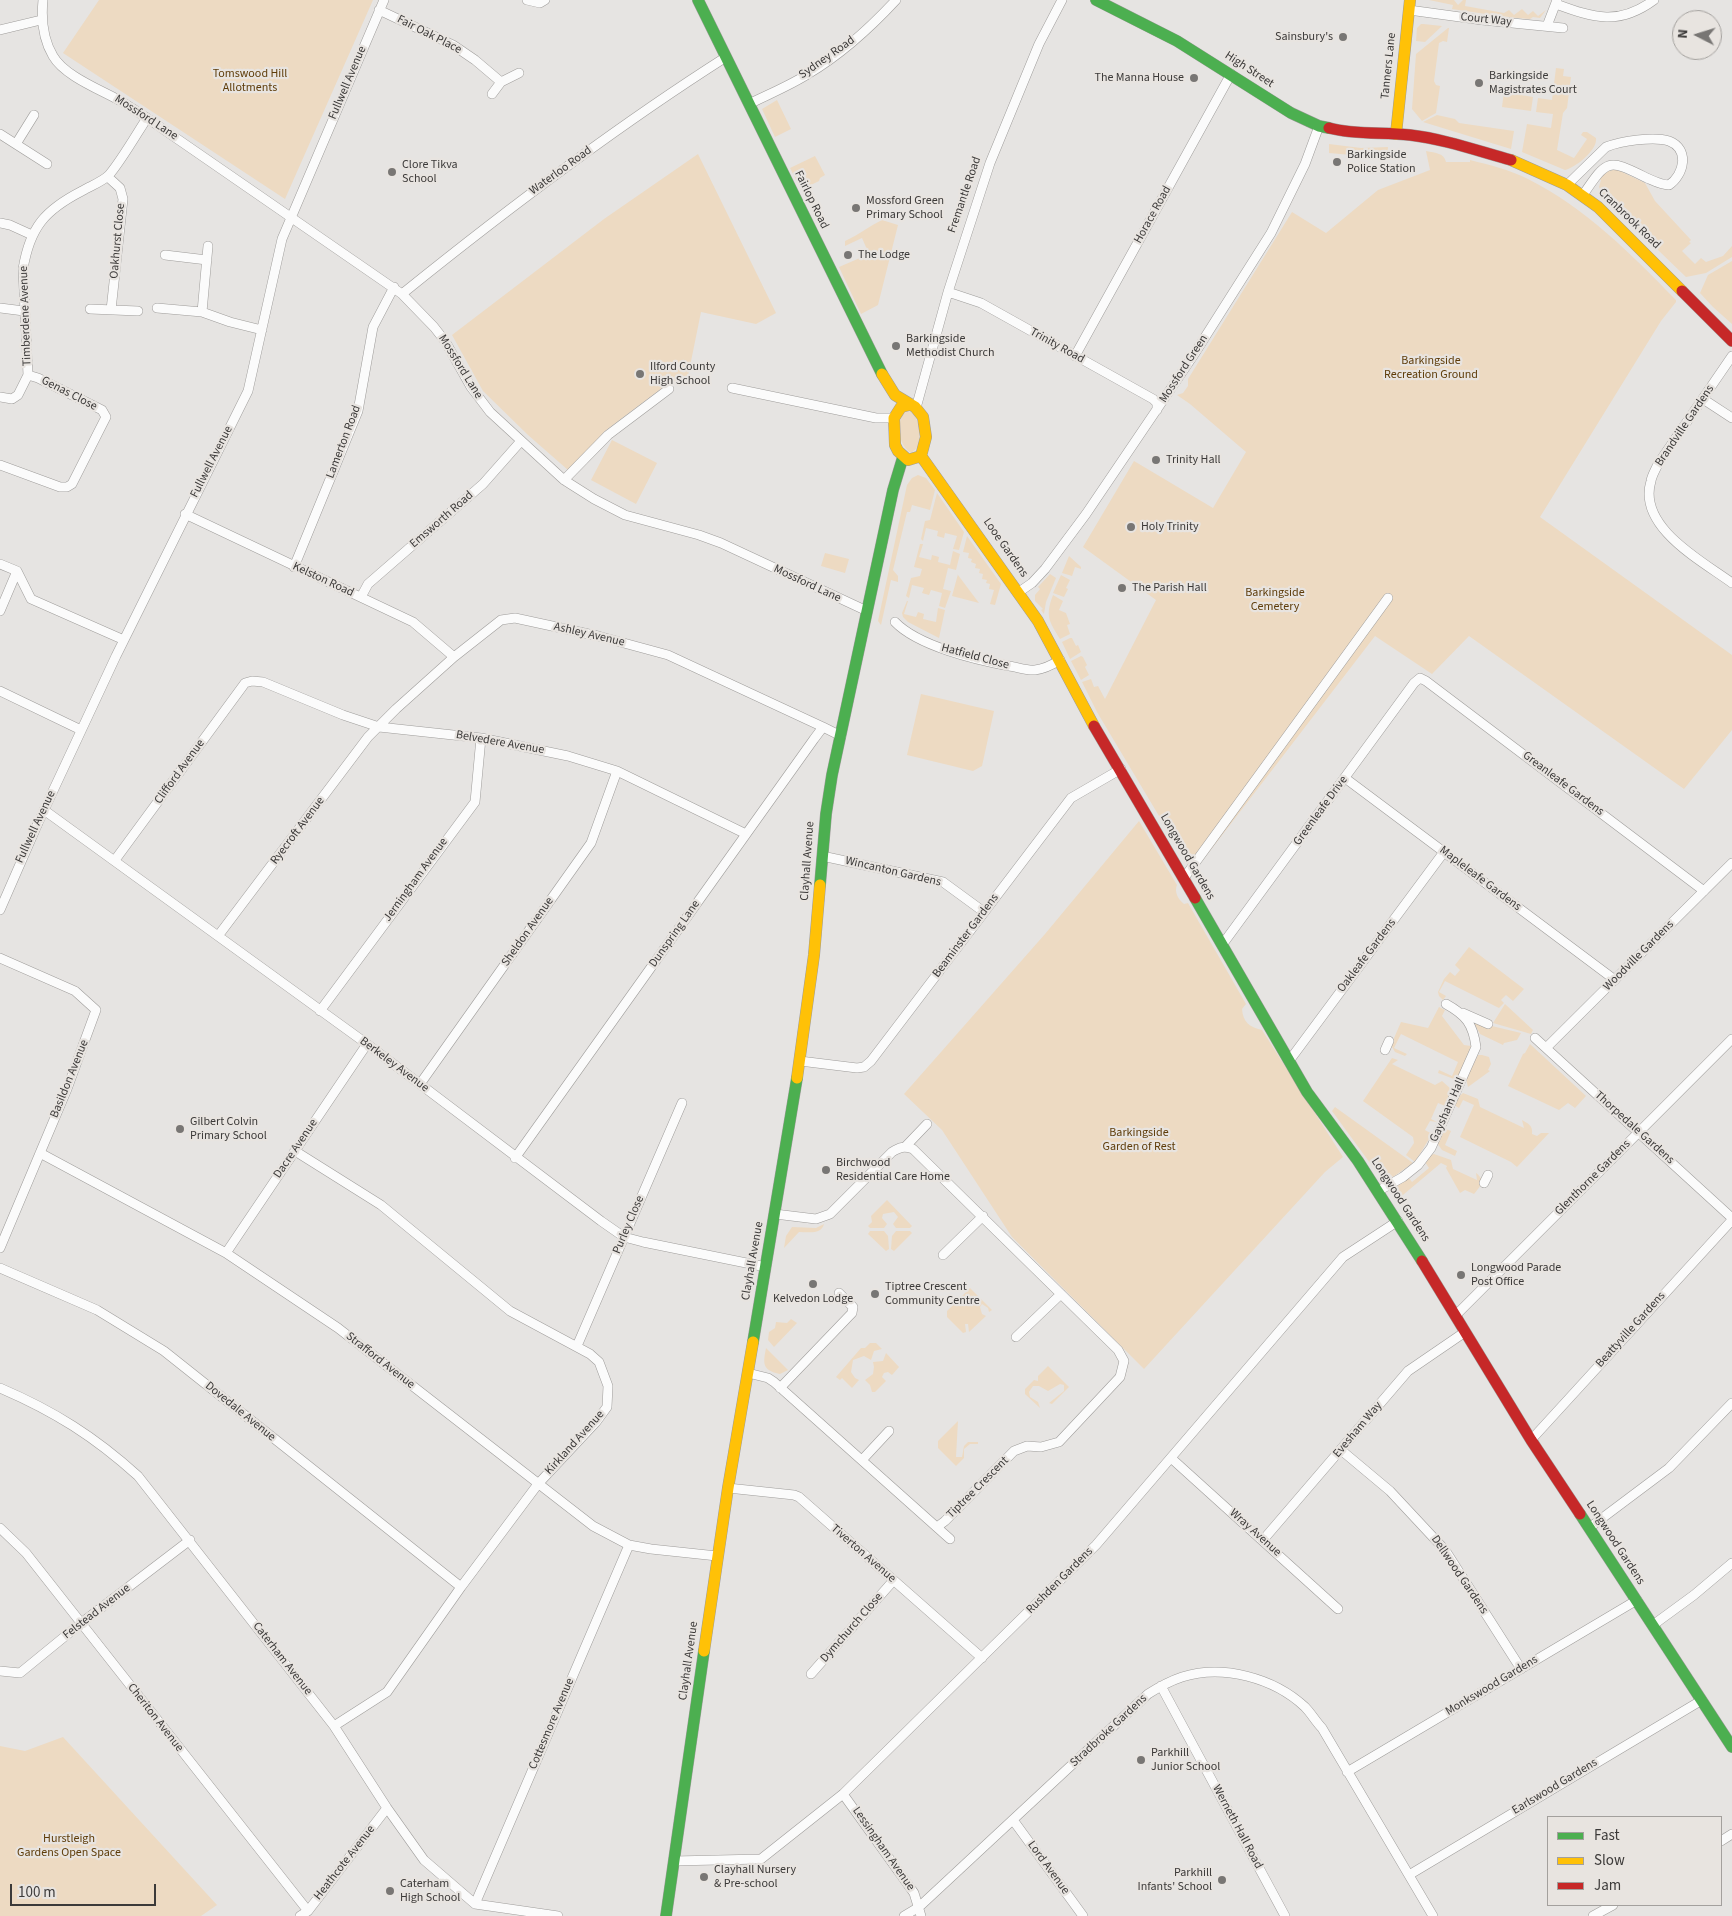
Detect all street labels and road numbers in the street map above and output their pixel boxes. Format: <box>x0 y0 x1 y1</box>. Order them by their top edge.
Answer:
street label: Court Way <box>1460 10 1512 30</box>
street label: Fair Oak Place <box>394 13 464 57</box>
street label: Tanners Lane <box>1378 32 1400 100</box>
street label: Sydney Road <box>796 33 858 83</box>
street label: Fullwell Avenue <box>326 44 370 122</box>
street label: High Street <box>1222 49 1276 91</box>
street label: Mossford Lane <box>112 92 180 144</box>
street label: Waterloo Road <box>527 144 595 198</box>
street label: Fremantle Road <box>945 155 985 235</box>
street label: Fairlop Road <box>791 169 831 231</box>
street label: Horace Road <box>1131 184 1175 246</box>
street label: Cranbrook Road <box>1595 186 1663 252</box>
street label: Oakhurst Close <box>108 203 128 279</box>
street label: Timberdene Avenue <box>17 266 35 366</box>
street label: Trinity Road <box>1027 325 1087 367</box>
street label: Mossford Lane <box>435 332 485 402</box>
street label: Mossford Green <box>1157 332 1211 406</box>
street label: Genas Close <box>39 374 99 414</box>
street label: Brandville Gardens <box>1652 383 1718 469</box>
street label: Lamerton Road <box>323 403 365 481</box>
street label: Fullwell Avenue <box>188 424 236 500</box>
street label: Emsworth Road <box>407 489 477 551</box>
street label: Looe Gardens <box>979 516 1031 580</box>
street label: Kelston Road <box>290 560 356 600</box>
street label: Mossford Lane <box>771 562 843 606</box>
street label: Ashley Avenue <box>552 620 626 650</box>
street label: Hatfield Close <box>940 641 1010 673</box>
street label: Belvedere Avenue <box>455 728 545 758</box>
street label: Clifford Avenue <box>152 737 208 807</box>
street label: Greanleafe Gardens <box>1519 749 1607 819</box>
street label: Greenleafe Drive <box>1291 773 1351 849</box>
street label: Fullwell Avenue <box>13 788 59 866</box>
street label: Ryecroft Avenue <box>268 794 328 868</box>
street label: Longwood Gardens <box>1156 811 1218 903</box>
street label: Clayhall Avenue <box>798 821 818 901</box>
street label: Jerningham Avenue <box>381 835 451 925</box>
street label: Mapleleafe Gardens <box>1436 844 1524 914</box>
street label: Wincanton Gardens <box>844 854 942 890</box>
street label: Beaminster Gardens <box>930 891 1002 981</box>
street label: Sheldon Avenue <box>499 895 557 969</box>
street label: Dunspring Lane <box>647 898 703 970</box>
street label: Oakleafe Gardens <box>1335 916 1399 996</box>
street label: Woodville Gardens <box>1601 918 1677 994</box>
street label: Berkeley Avenue <box>357 1034 431 1096</box>
street label: Basildon Avenue <box>48 1038 92 1120</box>
street label: Gaysham Hall <box>1427 1076 1469 1144</box>
street label: Thorpedale Gardens <box>1591 1089 1677 1167</box>
street label: Dacre Avenue <box>271 1117 321 1181</box>
street label: Glenthorne Gardens <box>1552 1137 1634 1219</box>
street label: Longwood Gardens <box>1368 1155 1432 1245</box>
street label: Purley Close <box>610 1194 648 1256</box>
street label: Clayhall Avenue <box>739 1221 767 1301</box>
street label: Beattyville Gardens <box>1593 1289 1669 1371</box>
street label: Strafford Avenue <box>343 1330 417 1392</box>
street label: Dovedale Avenue <box>202 1379 278 1445</box>
street label: Evesham Way <box>1330 1399 1386 1461</box>
street label: Kirkland Avenue <box>542 1408 608 1478</box>
street label: Tiptree Crescent <box>944 1454 1012 1522</box>
street label: Longwood Gardens <box>1583 1498 1647 1588</box>
street label: Wray Avenue <box>1226 1506 1284 1560</box>
street label: Tiverton Avenue <box>828 1522 898 1586</box>
street label: Dellwood Gardens <box>1427 1533 1491 1617</box>
street label: Rushden Gardens <box>1024 1545 1096 1617</box>
street label: Felstead Avenue <box>61 1581 133 1643</box>
street label: Dymchurch Close <box>818 1590 886 1666</box>
street label: Caterham Avenue <box>249 1620 315 1698</box>
street label: Clayhall Avenue <box>676 1621 702 1701</box>
street label: Monkswood Gardens <box>1443 1653 1541 1719</box>
street label: Cottesmore Avenue <box>526 1676 578 1772</box>
street label: Cheriton Avenue <box>124 1681 186 1755</box>
street label: Stradbroke Gardens <box>1068 1692 1150 1770</box>
street label: Earlswood Gardens <box>1510 1756 1600 1818</box>
street label: Werneth Hall Road <box>1209 1783 1265 1871</box>
street label: Lessingham Avenue <box>849 1804 917 1894</box>
street label: Heathcote Avenue <box>311 1823 379 1903</box>
street label: Lord Avenue <box>1024 1839 1072 1897</box>

